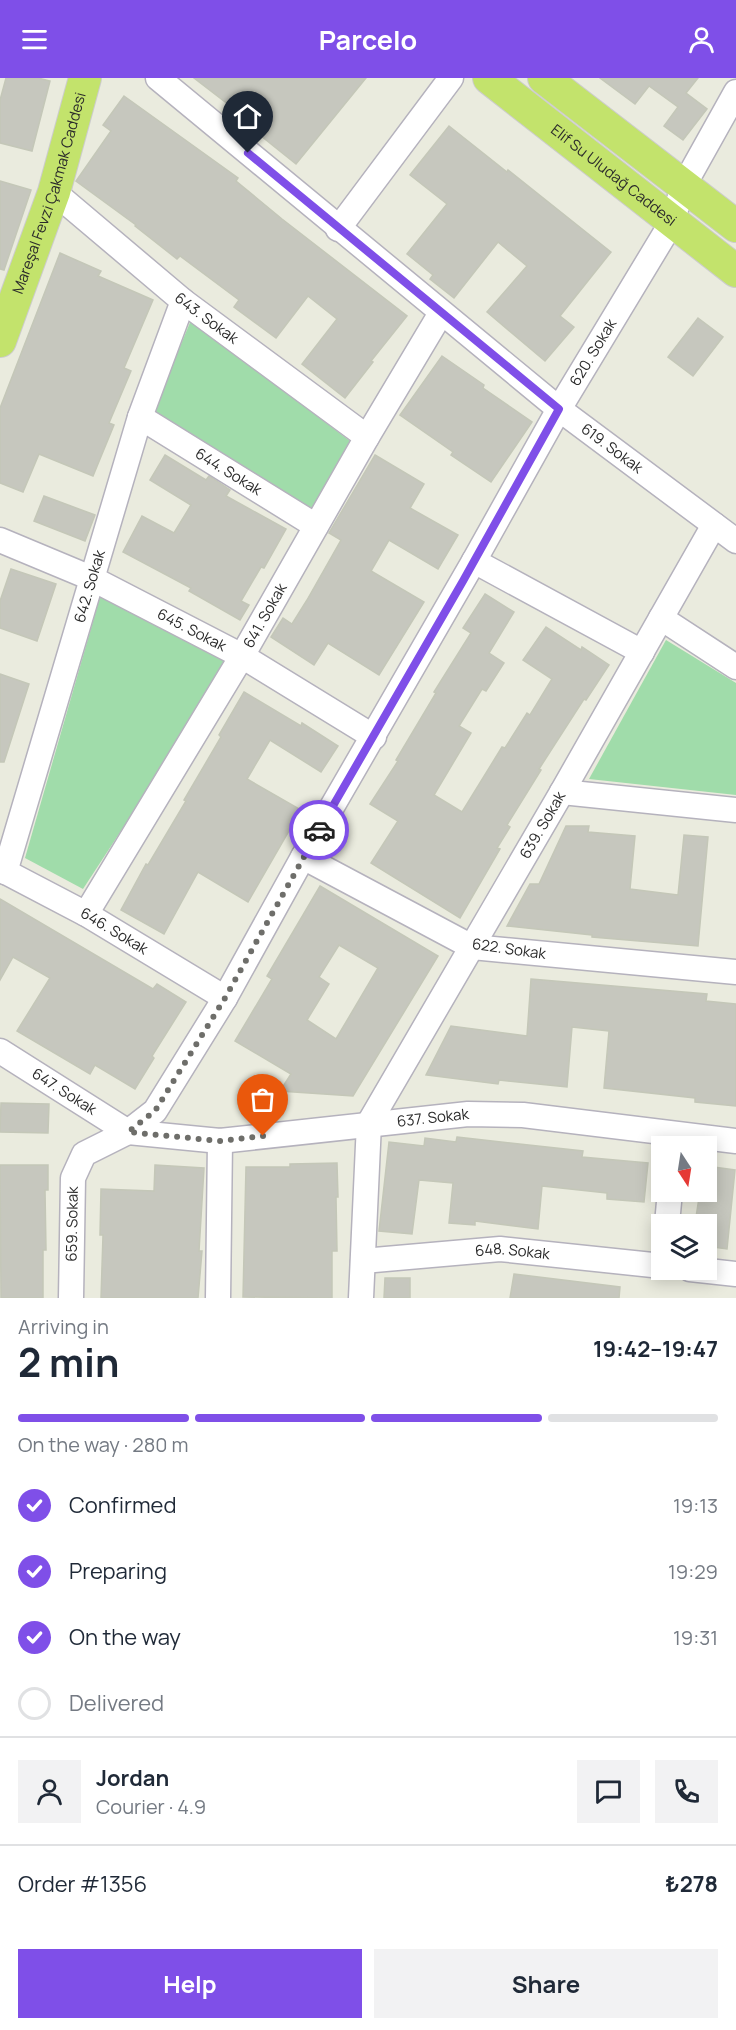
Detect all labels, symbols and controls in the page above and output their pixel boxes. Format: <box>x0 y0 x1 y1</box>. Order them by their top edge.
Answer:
text: Parcelo <box>319 21 417 58</box>
icon: menu <box>18 23 51 56</box>
icon: person <box>685 23 718 56</box>
street label: Mareşal Fevzi Çakmak Caddesi <box>7 90 91 297</box>
pin <box>222 91 273 153</box>
icon: home <box>231 100 264 133</box>
street label: Elif Su Uludağ Caddesi <box>547 119 681 231</box>
street label: 643. Sokak <box>170 287 243 349</box>
street label: 620. Sokak <box>564 314 621 390</box>
street label: 619. Sokak <box>577 418 648 478</box>
street label: 644. Sokak <box>191 443 267 500</box>
street label: 642. Sokak <box>69 547 110 625</box>
street label: 641. Sokak <box>238 579 292 652</box>
street label: 645. Sokak <box>154 603 231 656</box>
street label: 639. Sokak <box>514 787 570 862</box>
courier <box>289 800 349 860</box>
icon: car <box>303 814 336 847</box>
street label: 646. Sokak <box>77 902 153 959</box>
street label: 622. Sokak <box>471 933 548 964</box>
street label: 647. Sokak <box>28 1063 101 1120</box>
pin <box>237 1074 288 1136</box>
icon: bag <box>246 1083 279 1116</box>
street label: 637. Sokak <box>396 1103 470 1132</box>
north arrow <box>651 1136 717 1202</box>
map controls <box>651 1136 717 1280</box>
street label: 659. Sokak <box>61 1186 83 1262</box>
button: layers <box>651 1214 717 1280</box>
street label: 648. Sokak <box>474 1238 551 1264</box>
text: Arriving in <box>18 1313 109 1340</box>
text: 19:42–19:47 <box>593 1334 718 1364</box>
text: 2 min <box>18 1335 119 1389</box>
text: On the way · 280 m <box>18 1431 188 1458</box>
icon: check <box>18 1489 51 1522</box>
text: Confirmed <box>69 1490 177 1520</box>
text: 19:13 <box>673 1492 718 1519</box>
icon: check <box>18 1555 51 1588</box>
text: Preparing <box>69 1556 167 1586</box>
text: 19:29 <box>668 1558 718 1585</box>
icon: check <box>18 1621 51 1654</box>
text: On the way <box>69 1622 181 1652</box>
text: 19:31 <box>673 1624 718 1651</box>
text: Delivered <box>69 1688 164 1718</box>
button: person <box>18 1760 81 1823</box>
button: chat <box>577 1760 640 1823</box>
button: phone <box>655 1760 718 1823</box>
text: Jordan <box>96 1763 169 1793</box>
text: Courier · 4.9 <box>96 1793 206 1820</box>
text: Order #1356 <box>18 1869 147 1899</box>
text: ₺278 <box>665 1869 718 1899</box>
button: Help <box>18 1949 362 2018</box>
button: Share <box>374 1949 718 2018</box>

